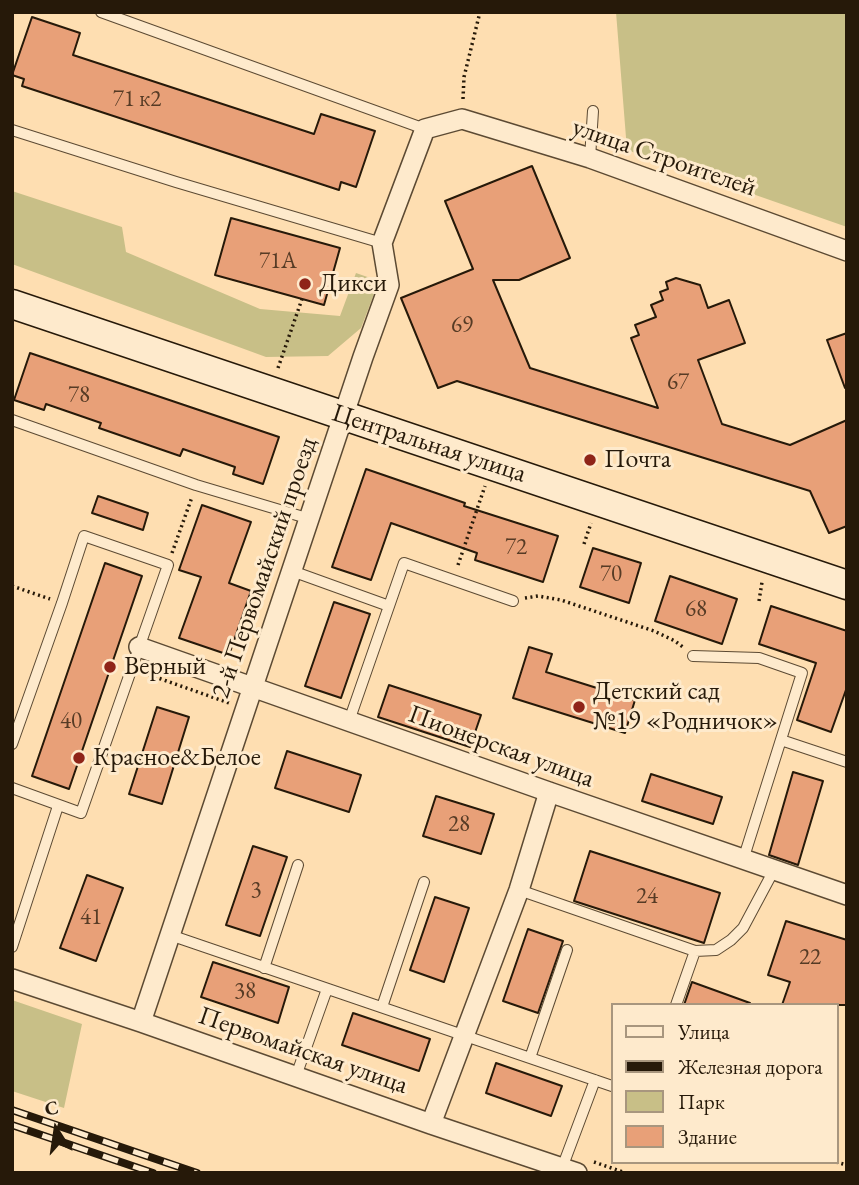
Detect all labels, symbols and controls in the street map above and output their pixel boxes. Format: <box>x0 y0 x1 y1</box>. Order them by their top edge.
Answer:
house number: 71 к2 <box>113 86 161 114</box>
street label: улица Строителей <box>568 112 760 204</box>
house number: 71А <box>259 248 297 276</box>
place label: Дикси <box>319 268 387 300</box>
marker: Дикси <box>297 276 313 292</box>
house number: 69 <box>451 312 473 340</box>
house number: 67 <box>667 369 689 397</box>
house number: 78 <box>68 382 90 410</box>
street label: Центральная улица <box>328 398 530 490</box>
street label: 2-й Первомайский проезд <box>206 433 324 703</box>
place label: Почта <box>604 444 671 476</box>
marker: Почта <box>582 452 598 468</box>
house number: 72 <box>505 534 527 562</box>
house number: 70 <box>600 561 622 589</box>
house number: 68 <box>685 596 707 624</box>
place label: Верный <box>124 651 206 683</box>
marker: Верный <box>102 659 118 675</box>
place label: Детский сад №19 «Родничок» <box>593 676 778 738</box>
street label: Пионерская улица <box>404 699 598 795</box>
marker: Детский сад №19 «Родничок» <box>571 699 587 715</box>
house number: 40 <box>60 708 82 736</box>
place label: Красное&Белое <box>93 742 261 774</box>
marker: Красное&Белое <box>71 750 87 766</box>
house number: 28 <box>448 811 470 839</box>
house number: 3 <box>250 877 262 905</box>
house number: 24 <box>636 883 658 911</box>
house number: 41 <box>80 904 102 932</box>
house number: 22 <box>799 944 821 972</box>
house number: 38 <box>234 978 256 1006</box>
street label: Первомайская улица <box>194 1001 412 1101</box>
legend <box>610 1003 838 1164</box>
text: Улица <box>678 1018 730 1045</box>
text: Железная дорога <box>678 1053 823 1080</box>
text: Парк <box>678 1088 725 1115</box>
north arrow <box>21 1094 91 1164</box>
text: С <box>42 1094 61 1122</box>
text: Здание <box>678 1123 737 1150</box>

